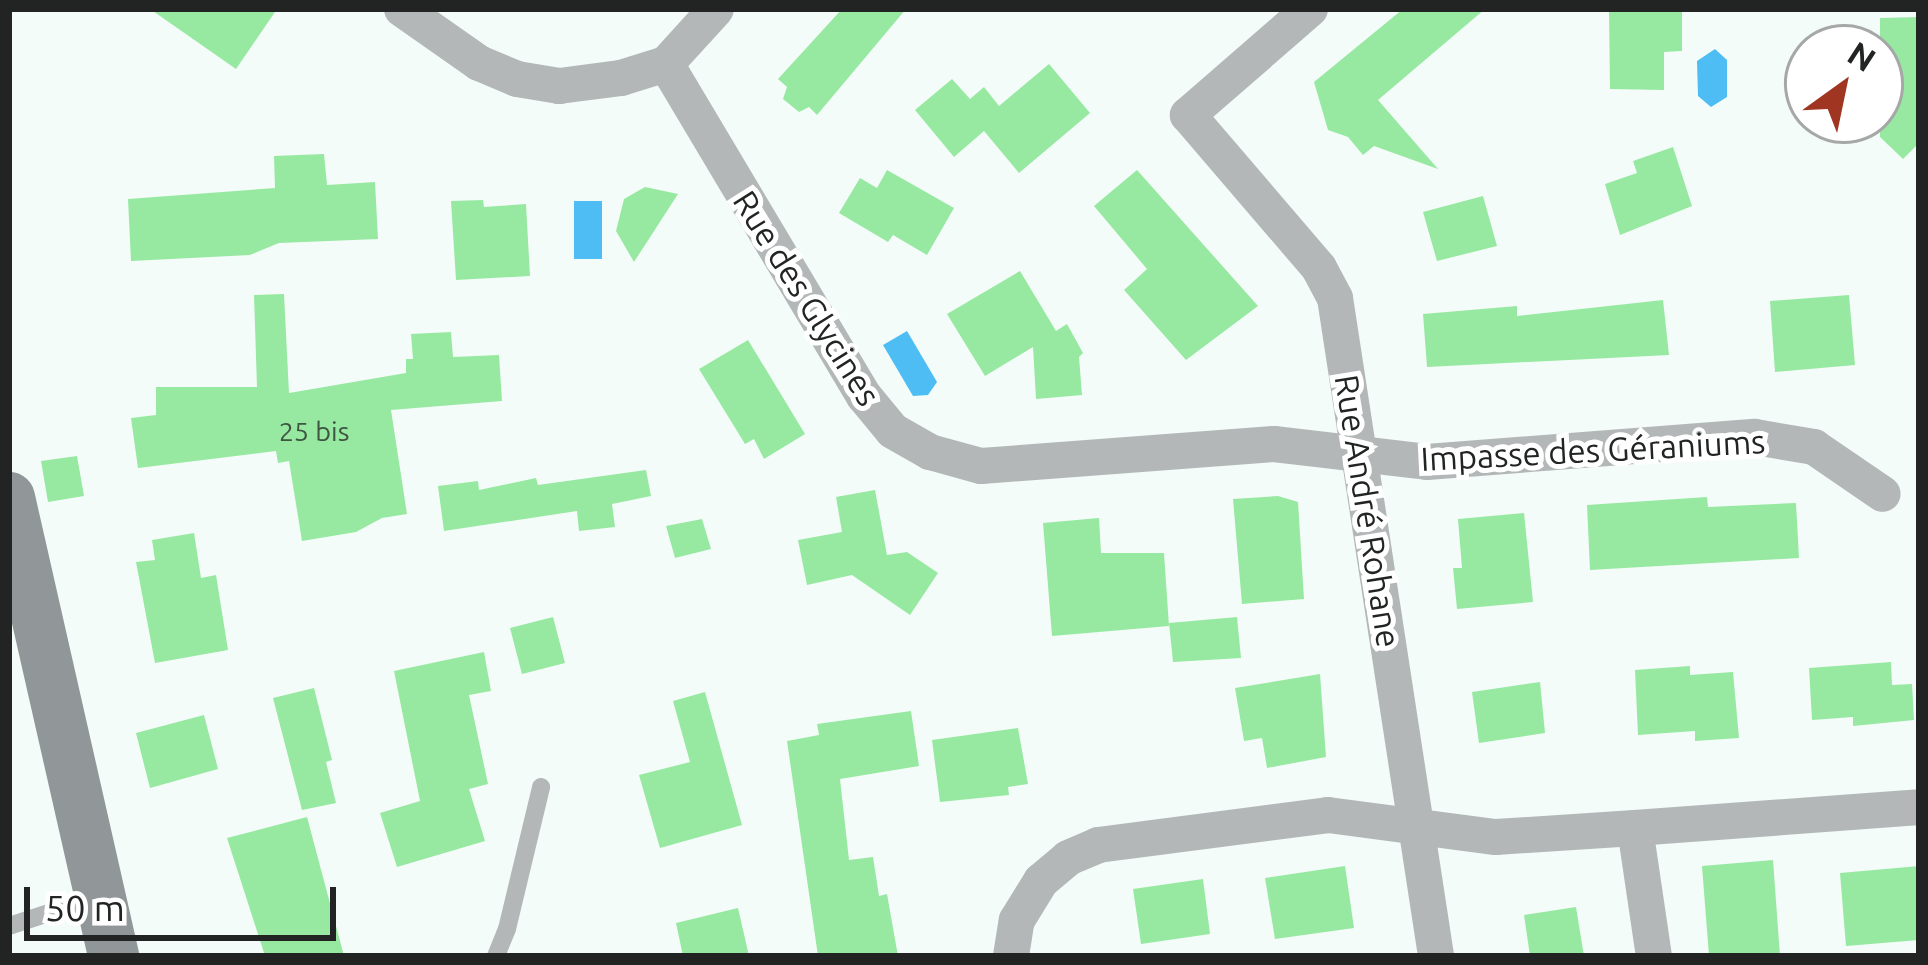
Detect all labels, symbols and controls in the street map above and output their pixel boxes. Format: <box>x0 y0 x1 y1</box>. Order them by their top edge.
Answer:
north arrow <box>1784 24 1904 144</box>
text: N <box>1842 34 1883 78</box>
street label: Rue des Glycines <box>725 183 889 413</box>
street label: Rue André Rohane <box>1327 372 1409 650</box>
house number: 25 bis <box>279 416 349 448</box>
street label: Impasse des Géraniums <box>1420 421 1766 479</box>
scale bar <box>30 863 342 937</box>
text: 50 m <box>45 887 125 928</box>

